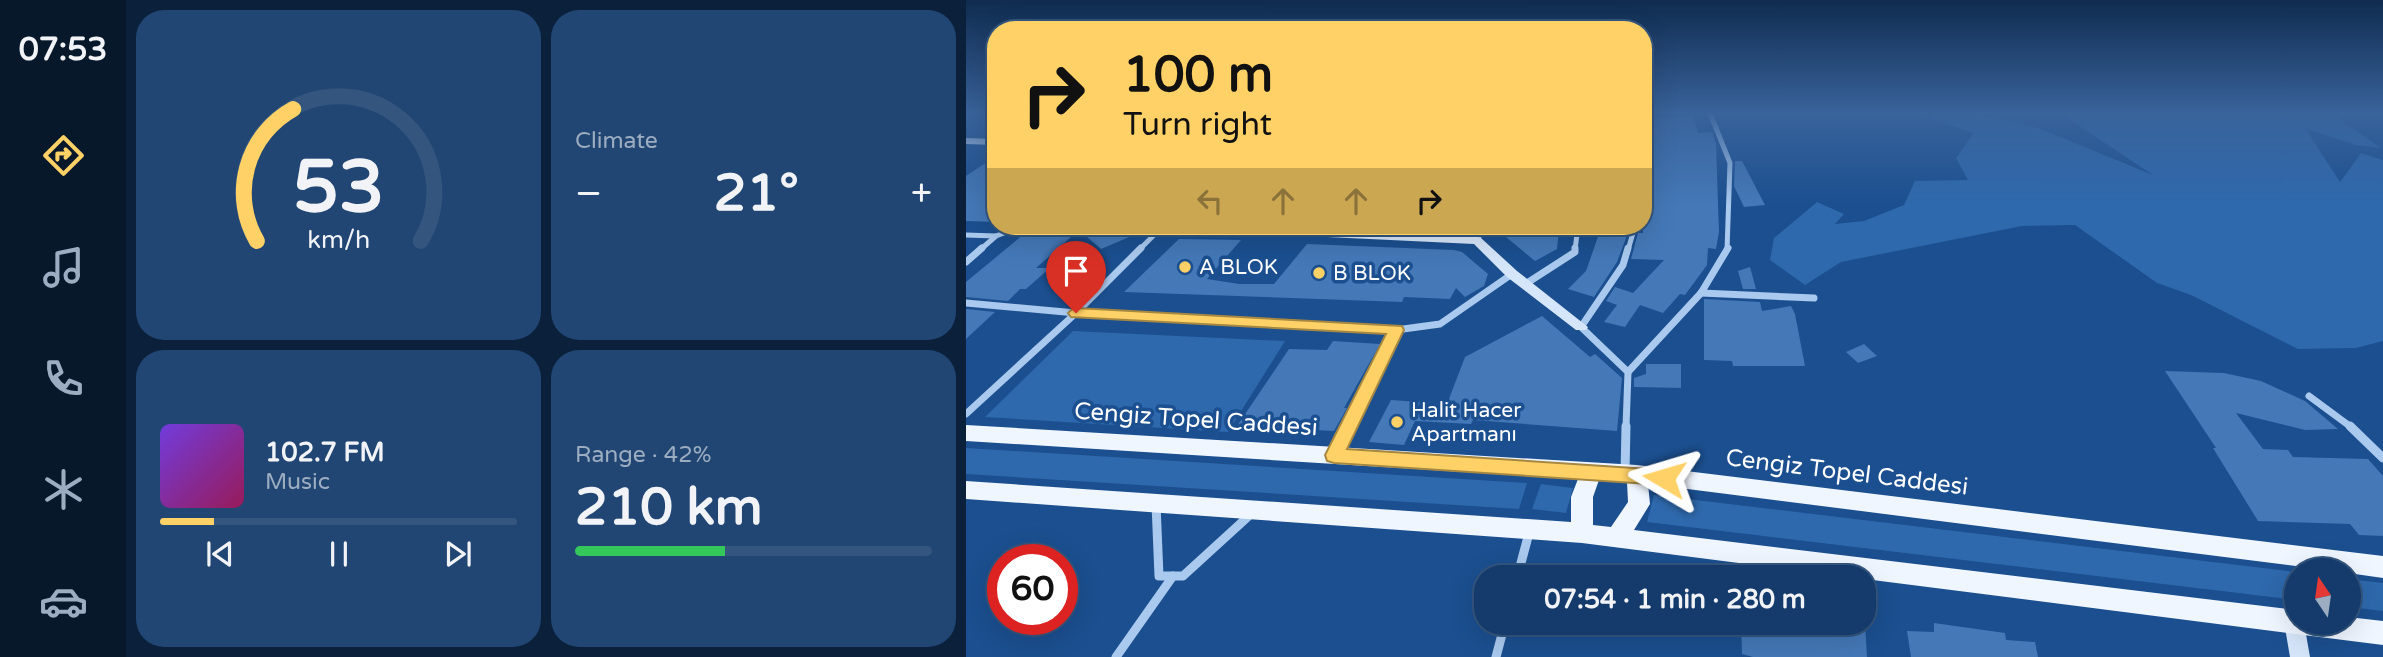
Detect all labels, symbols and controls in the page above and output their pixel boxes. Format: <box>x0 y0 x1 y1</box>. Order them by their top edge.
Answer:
text: 07:53 <box>19 31 107 69</box>
text: 100 m <box>1123 46 1273 105</box>
icon: right <box>1008 49 1099 140</box>
text: Turn right <box>1123 106 1272 144</box>
text: Climate <box>575 127 658 155</box>
icon: directions <box>39 131 88 180</box>
text: 53 <box>293 144 384 232</box>
text: 21° <box>714 162 799 225</box>
text: − <box>575 171 602 217</box>
text: + <box>911 171 932 217</box>
icon: left <box>1191 182 1229 220</box>
icon: ahead <box>1264 182 1302 220</box>
icon: ahead <box>1337 182 1375 220</box>
icon: right <box>1410 182 1448 220</box>
text: km/h <box>307 225 370 255</box>
pin <box>1046 241 1106 313</box>
icon: music <box>39 243 88 292</box>
icon: arrive <box>1057 252 1095 290</box>
place label: A BLOK <box>1199 255 1278 280</box>
marker: A BLOK <box>1177 259 1193 275</box>
place label: B BLOK <box>1333 261 1411 286</box>
marker: B BLOK <box>1311 265 1327 281</box>
icon: phone <box>39 354 88 403</box>
street label: Cengiz Topel Caddesi <box>1073 397 1319 442</box>
place label: Halit Hacer Apartmanı <box>1411 398 1521 447</box>
marker: Halit Hacer Apartmanı <box>1389 414 1405 430</box>
text: 102.7 FM <box>265 437 385 468</box>
text: Range · 42% <box>575 441 711 469</box>
position arrow <box>1627 441 1701 515</box>
street label: Cengiz Topel Caddesi <box>1724 443 1970 502</box>
icon: climate <box>39 465 88 514</box>
text: Music <box>265 468 330 496</box>
text: 210 km <box>575 476 763 539</box>
icon: previous <box>201 535 239 573</box>
icon: pause <box>320 535 358 573</box>
icon: next <box>439 535 477 573</box>
speed limit sign: 60 <box>987 544 1078 635</box>
north arrow <box>2284 558 2361 635</box>
map controls <box>2284 558 2361 635</box>
icon: car <box>39 577 88 626</box>
text: 07:54 · 1 min · 280 m <box>1544 584 1806 615</box>

